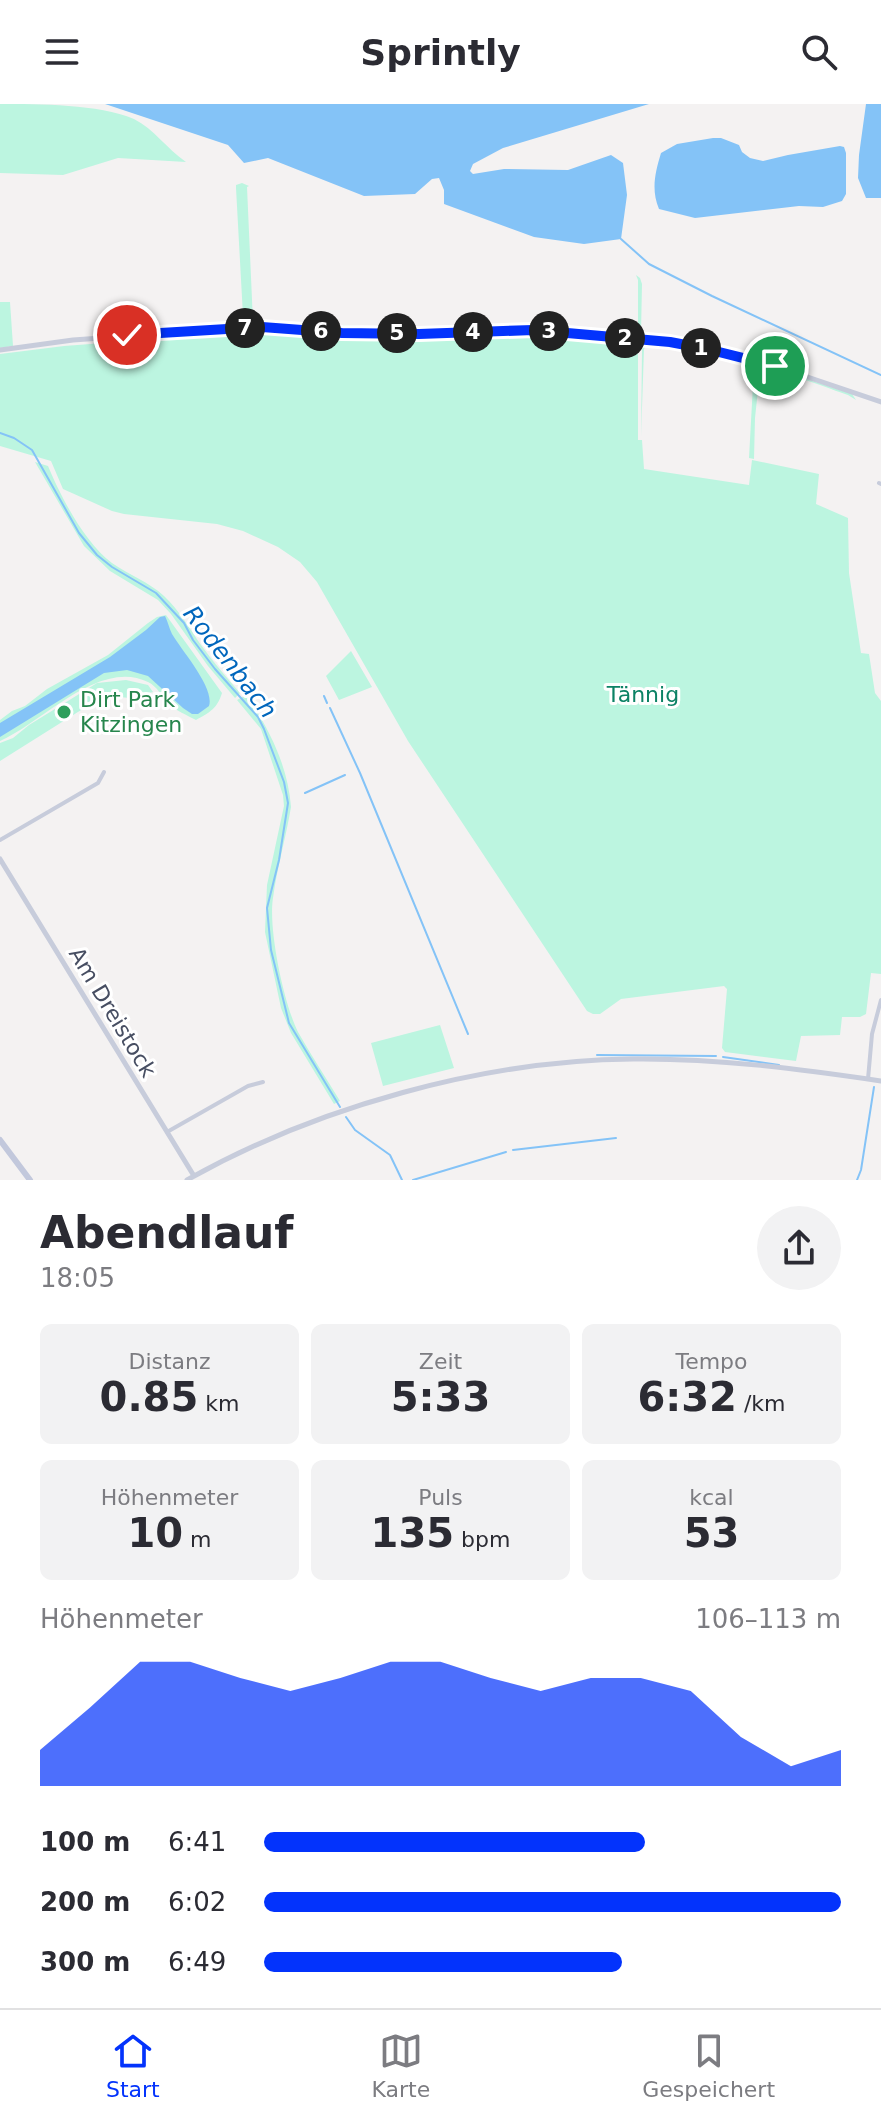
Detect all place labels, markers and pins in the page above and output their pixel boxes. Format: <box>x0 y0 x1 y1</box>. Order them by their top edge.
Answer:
pin <box>93 301 161 369</box>
pin: 7 <box>225 308 265 348</box>
pin: 6 <box>301 311 341 351</box>
pin: 3 <box>529 311 569 351</box>
pin: 4 <box>453 312 493 352</box>
pin: 5 <box>377 313 417 353</box>
pin: 2 <box>605 318 645 358</box>
pin: 1 <box>681 328 721 368</box>
pin <box>741 332 809 400</box>
place label: Dirt Park Kitzingen <box>80 687 182 737</box>
marker: Dirt Park Kitzingen <box>55 703 73 721</box>

